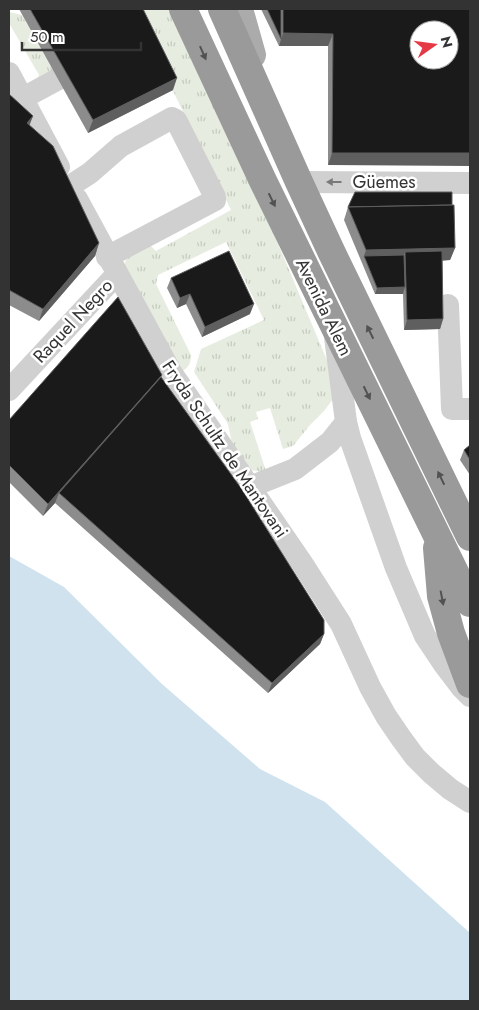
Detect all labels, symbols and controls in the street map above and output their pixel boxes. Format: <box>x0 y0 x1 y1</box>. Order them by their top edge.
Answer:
scale bar <box>22 20 141 52</box>
north arrow <box>409 20 459 70</box>
text: 50 m <box>30 26 64 48</box>
text: N <box>436 34 458 50</box>
one-way arrow <box>200 46 208 60</box>
street label: Güemes <box>352 169 416 195</box>
one-way arrow <box>326 178 342 186</box>
one-way arrow <box>269 193 277 207</box>
street label: Avenida Alem <box>289 254 359 360</box>
street label: Raquel Negro <box>27 273 119 369</box>
one-way arrow <box>366 325 374 339</box>
street label: Fryda Schultz de Mantovani <box>156 355 294 543</box>
one-way arrow <box>363 386 371 401</box>
one-way arrow <box>437 471 445 486</box>
one-way arrow <box>439 590 447 606</box>

